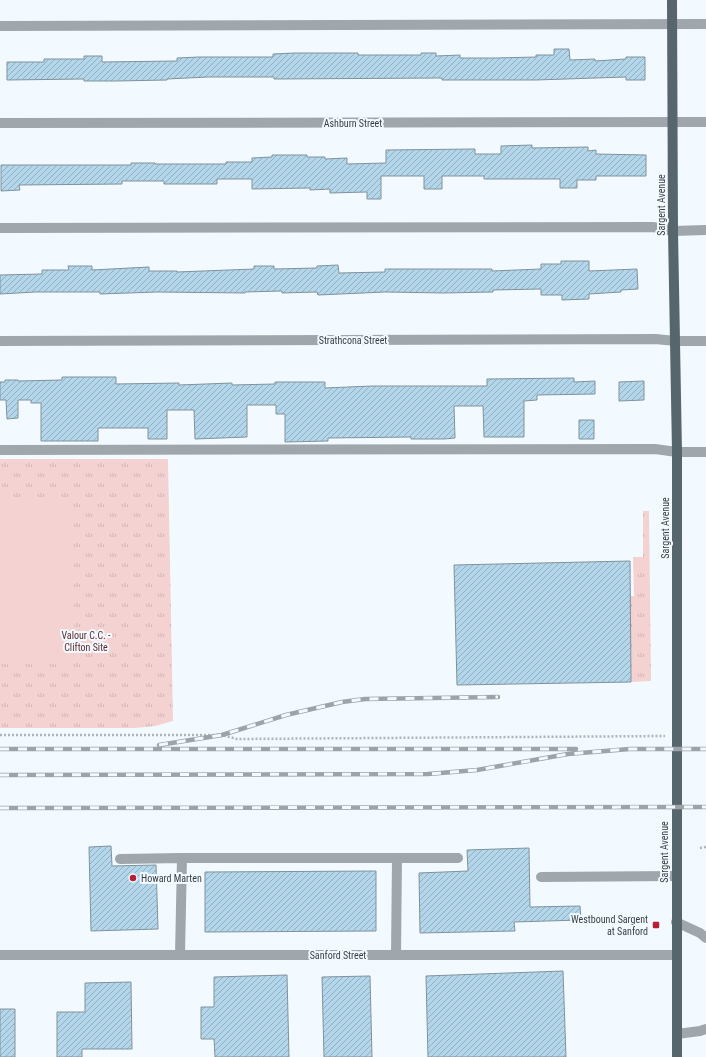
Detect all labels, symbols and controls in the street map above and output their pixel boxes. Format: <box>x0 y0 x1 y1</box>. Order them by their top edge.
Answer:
street label: Ashburn Street <box>324 118 382 129</box>
street label: Sargent Avenue <box>656 174 667 236</box>
street label: Strathcona Street <box>319 335 387 346</box>
street label: Sargent Avenue <box>660 497 671 559</box>
park label: Valour C.C. - Clifton Site <box>61 630 111 653</box>
street label: Sargent Avenue <box>659 821 670 883</box>
marker: Howard Marten <box>128 873 138 883</box>
place label: Howard Marten <box>141 873 202 884</box>
place label: Westbound Sargent at Sanford <box>571 914 648 937</box>
marker: Westbound Sargent at Sanford <box>651 920 661 930</box>
street label: Sanford Street <box>310 950 366 961</box>

